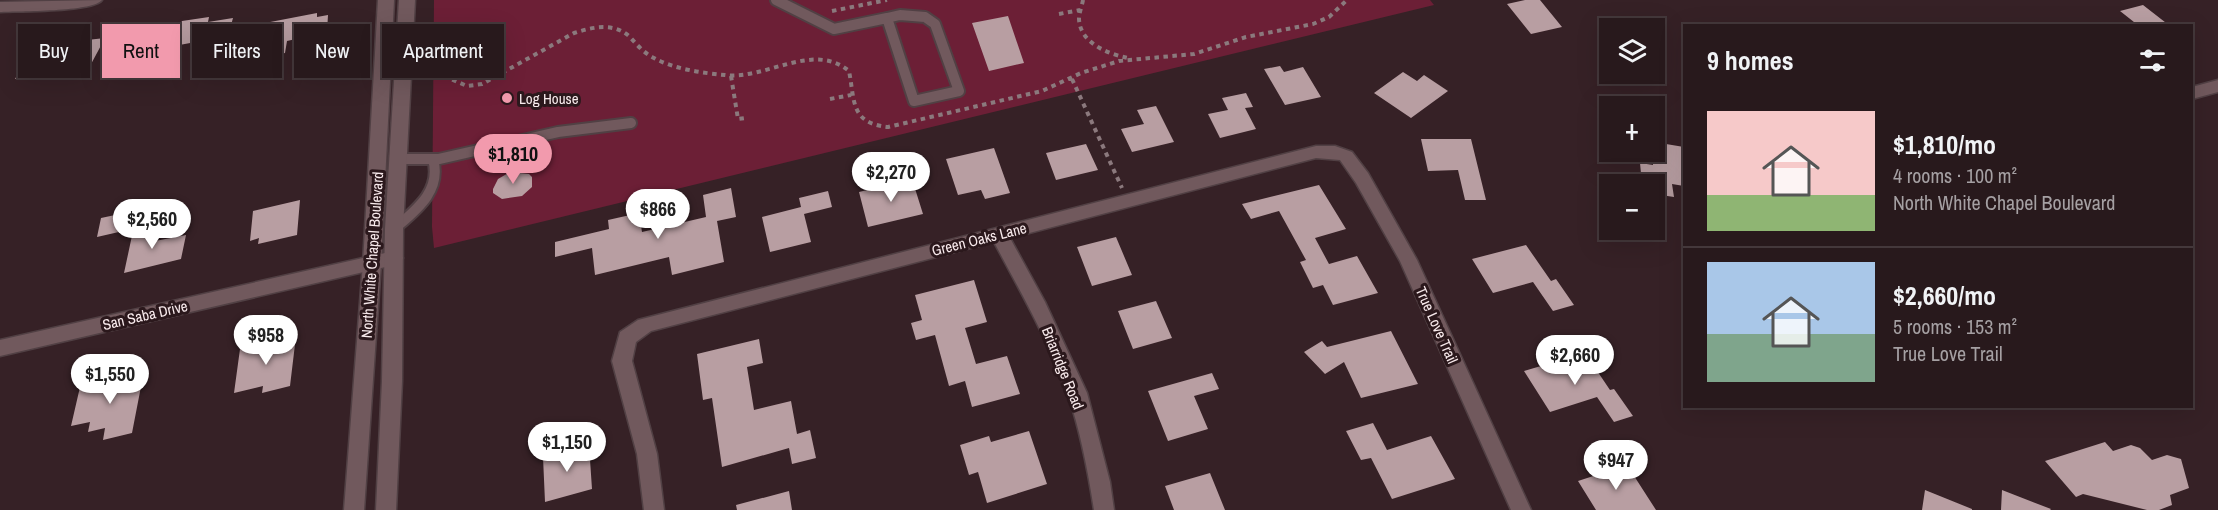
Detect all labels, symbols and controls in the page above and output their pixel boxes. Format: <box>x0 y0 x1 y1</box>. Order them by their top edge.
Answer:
map controls <box>1599 18 1665 240</box>
button: layers <box>1599 18 1665 84</box>
chip: Buy <box>18 24 90 78</box>
chip: Rent <box>102 24 180 78</box>
chip: Filters <box>192 24 282 78</box>
chip: New <box>294 24 370 78</box>
chip: Apartment <box>382 24 504 78</box>
text: 9 homes <box>1707 43 1794 78</box>
icon: filters <box>2136 44 2169 77</box>
place label: Log House <box>519 88 579 109</box>
marker: Log House <box>500 91 514 105</box>
button: + <box>1599 96 1665 162</box>
text: $1,810/mo <box>1893 127 1996 162</box>
pin: $1,810 <box>464 134 562 185</box>
icon: home <box>1755 135 1827 207</box>
text: $1,810 <box>488 140 538 167</box>
pin: $2,270 <box>842 152 940 203</box>
text: $2,270 <box>866 158 916 185</box>
text: 4 rooms · 100 m² <box>1893 162 2017 189</box>
street label: North White Chapel Boulevard <box>356 171 388 339</box>
button: − <box>1599 174 1665 240</box>
pin: $866 <box>622 189 694 240</box>
text: North White Chapel Boulevard <box>1893 189 2115 216</box>
text: $866 <box>640 195 676 222</box>
pin: $2,560 <box>103 199 201 250</box>
text: $2,560 <box>127 205 177 232</box>
street label: Green Oaks Lane <box>929 217 1029 261</box>
text: $2,660/mo <box>1893 278 1996 313</box>
street label: True Love Trail <box>1411 283 1463 367</box>
icon: home <box>1755 286 1827 358</box>
street label: San Saba Drive <box>100 295 190 335</box>
text: 5 rooms · 153 m² <box>1893 313 2017 340</box>
pin: $958 <box>230 315 302 366</box>
text: $958 <box>248 321 284 348</box>
street label: Briarridge Road <box>1037 323 1089 413</box>
pin: $2,660 <box>1526 335 1624 386</box>
text: True Love Trail <box>1893 340 2003 367</box>
text: $2,660 <box>1550 341 1600 368</box>
pin: $1,550 <box>61 354 159 405</box>
text: $1,550 <box>85 360 135 387</box>
pin: $1,150 <box>518 422 616 473</box>
text: $1,150 <box>542 428 592 455</box>
pin: $947 <box>1580 440 1652 491</box>
text: $947 <box>1598 446 1634 473</box>

